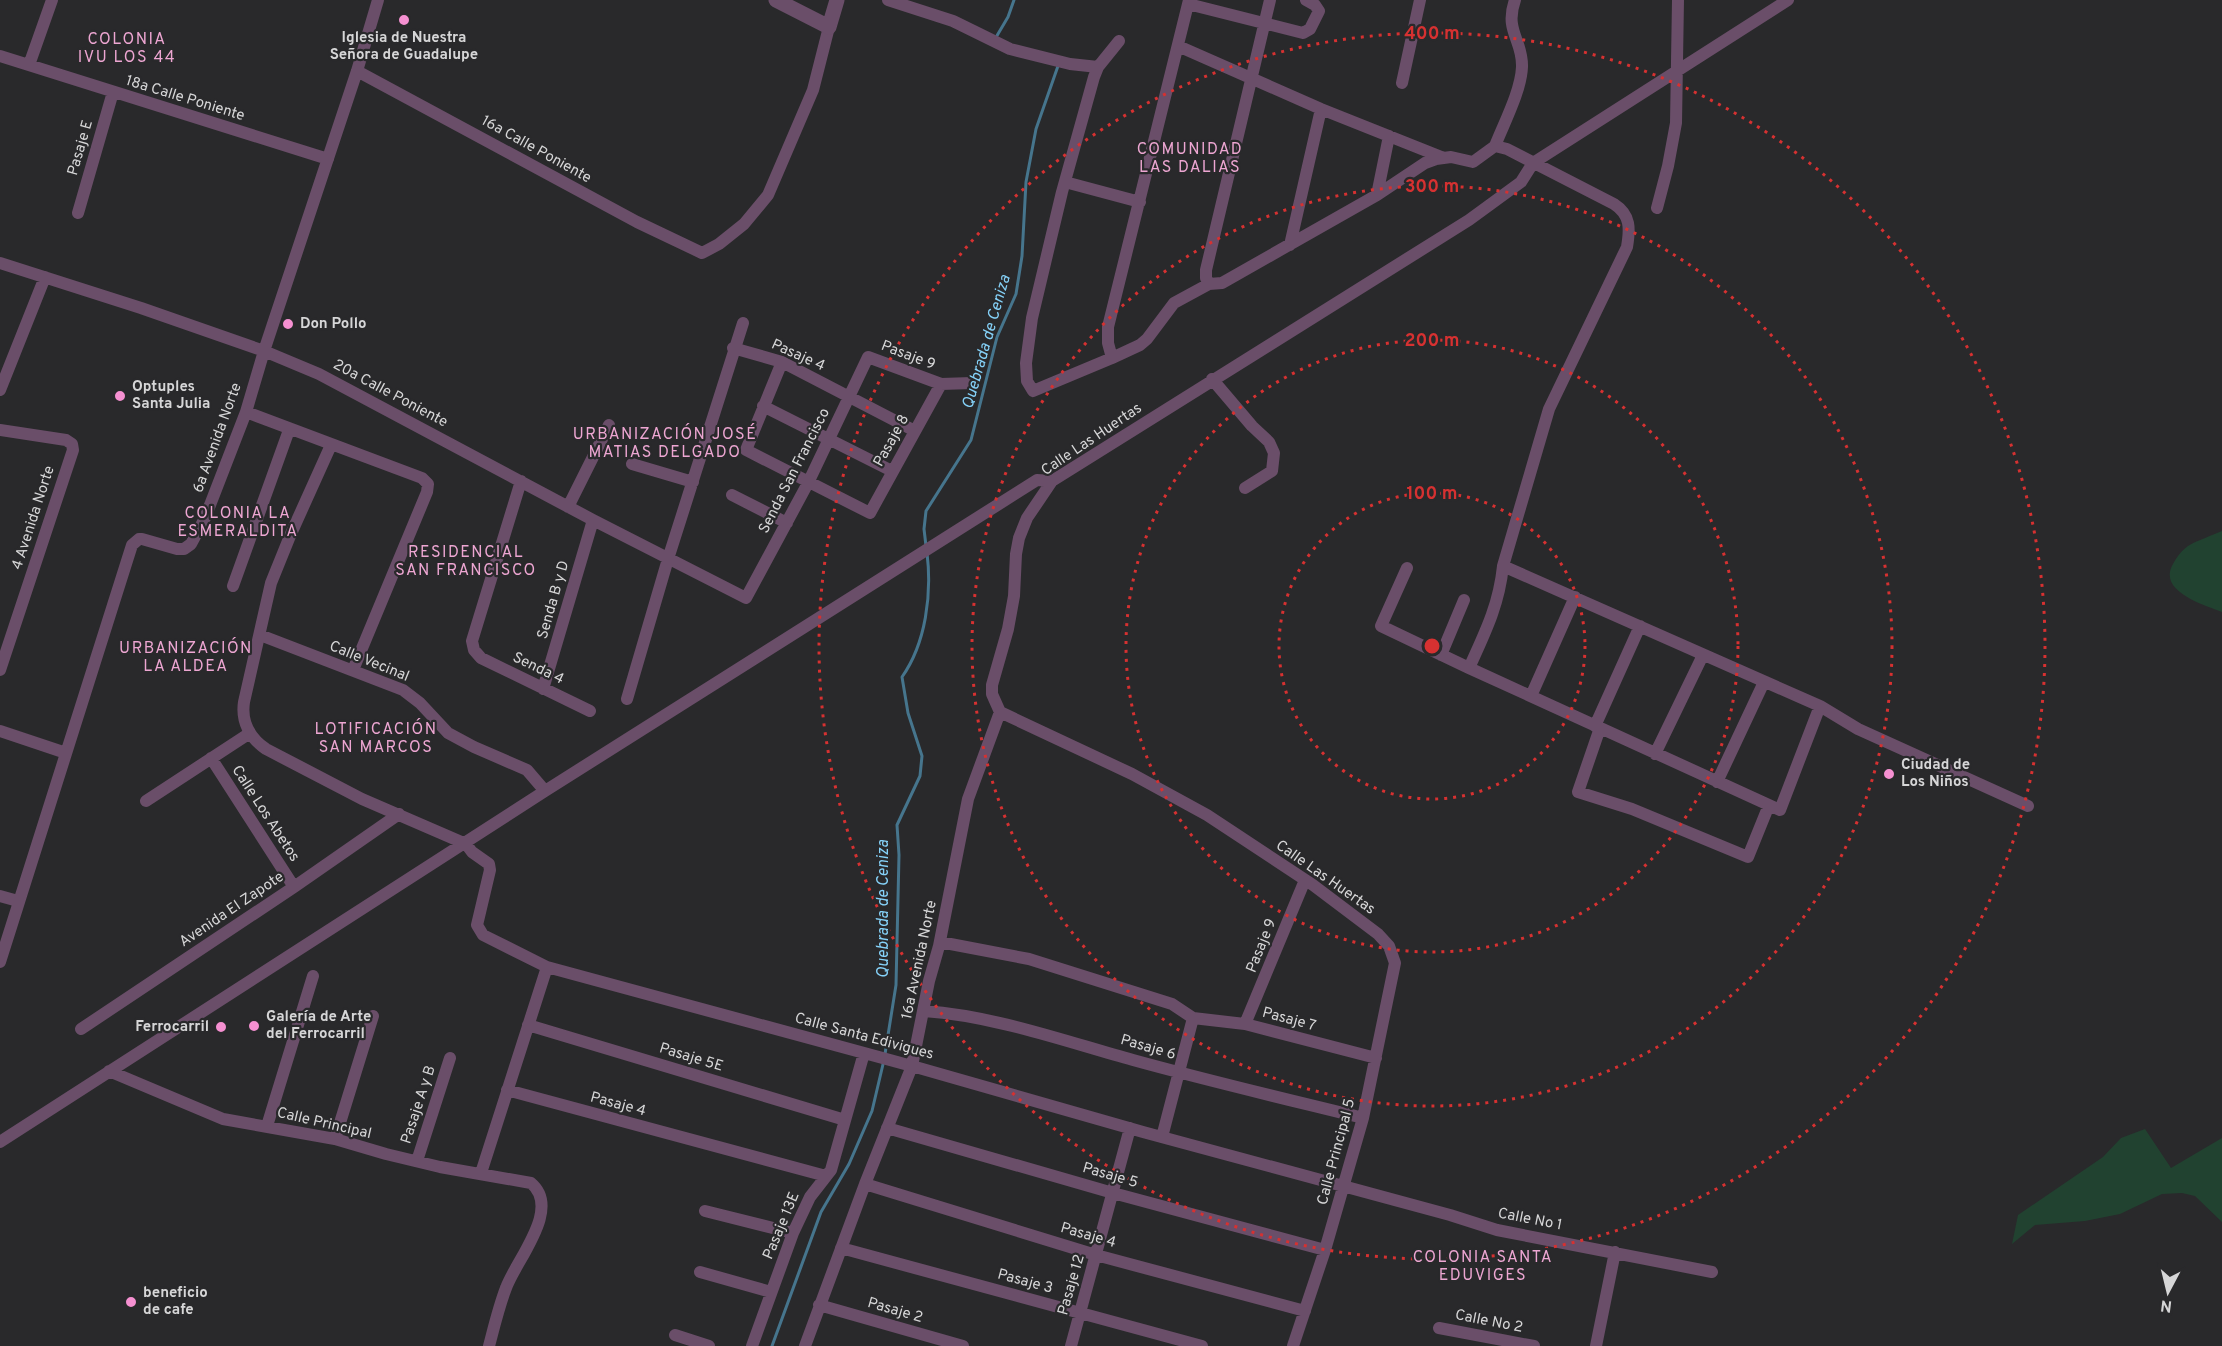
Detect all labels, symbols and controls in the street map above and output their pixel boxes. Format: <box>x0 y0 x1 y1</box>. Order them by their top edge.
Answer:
marker: Iglesia de Nuestra Señora de Guadalupe <box>397 13 411 27</box>
text: 400 m <box>1404 23 1460 46</box>
place label: Iglesia de Nuestra Señora de Guadalupe <box>330 29 478 65</box>
district label: COLONIA IVU LOS 44 <box>78 30 176 68</box>
street label: 18a Calle Poniente <box>123 72 247 126</box>
street label: 16a Calle Poniente <box>478 112 594 188</box>
street label: Pasaje E <box>64 118 98 178</box>
district label: COMUNIDAD LAS DALIAS <box>1137 140 1243 178</box>
text: 300 m <box>1405 176 1459 199</box>
water label: Quebrada de Ceniza <box>958 272 1016 411</box>
place label: Don Pollo <box>300 315 367 334</box>
marker: Don Pollo <box>281 317 295 331</box>
text: 200 m <box>1404 330 1460 353</box>
street label: Pasaje 4 <box>768 336 828 376</box>
street label: Pasaje 9 <box>878 337 938 375</box>
street label: 20a Calle Poniente <box>329 356 451 432</box>
place label: Optuples Santa Julia <box>132 378 210 414</box>
street label: 6a Avenida Norte <box>189 380 247 496</box>
marker: Optuples Santa Julia <box>113 389 127 403</box>
street label: Calle Las Huertas <box>1038 399 1146 481</box>
street label: Senda San Francisco <box>755 405 835 537</box>
street label: Pasaje 8 <box>870 412 914 470</box>
district label: URBANIZACIÓN JOSÉ MATIAS DELGADO <box>573 423 757 463</box>
street label: 4 Avenida Norte <box>8 464 60 572</box>
text: 100 m <box>1406 483 1458 506</box>
district label: COLONIA LA ESMERALDITA <box>177 504 299 542</box>
district label: RESIDENCIAL SAN FRANCISCO <box>395 543 537 581</box>
street label: Senda B y D <box>534 559 574 641</box>
centre of rings <box>1422 636 1442 656</box>
district label: URBANIZACIÓN LA ALDEA <box>119 637 253 677</box>
street label: Calle Vecinal <box>326 637 412 687</box>
street label: Senda 4 <box>509 648 567 690</box>
district label: LOTIFICACIÓN SAN MARCOS <box>314 718 438 758</box>
place label: Ciudad de Los Niños <box>1901 756 1970 792</box>
street label: Calle Los Abetos <box>227 762 303 866</box>
marker: Ciudad de Los Niños <box>1882 767 1896 781</box>
street label: Calle Las Huertas <box>1271 837 1379 919</box>
water label: Quebrada de Ceniza <box>874 839 894 978</box>
street label: Avenida El Zapote <box>176 868 288 952</box>
street label: 16a Avenida Norte <box>898 899 942 1021</box>
street label: Pasaje 9 <box>1243 916 1281 976</box>
street label: Pasaje 7 <box>1260 1004 1318 1036</box>
place label: Galería de Arte del Ferrocarril <box>266 1008 371 1044</box>
street label: Calle Santa Edivigues <box>792 1009 936 1065</box>
place label: Ferrocarril <box>135 1018 209 1037</box>
marker: Galería de Arte del Ferrocarril <box>247 1019 261 1033</box>
marker: Ferrocarril <box>214 1020 228 1034</box>
street label: Pasaje 6 <box>1118 1031 1178 1065</box>
street label: Pasaje 5E <box>657 1039 725 1077</box>
street label: Pasaje A y B <box>397 1063 441 1147</box>
street label: Pasaje 4 <box>588 1088 648 1122</box>
street label: Calle Principal 5 <box>1314 1097 1360 1207</box>
street label: Calle Principal <box>275 1104 373 1144</box>
street label: Pasaje 5 <box>1080 1159 1140 1193</box>
street label: Pasaje 13E <box>759 1190 805 1262</box>
street label: Calle No 1 <box>1496 1204 1564 1236</box>
street label: Pasaje 4 <box>1058 1219 1118 1253</box>
district label: COLONIA SANTA EDUVIGES <box>1413 1248 1553 1286</box>
street label: Pasaje 12 <box>1054 1252 1090 1318</box>
north arrow <box>2138 1262 2198 1322</box>
street label: Pasaje 3 <box>995 1265 1055 1299</box>
place label: beneficio de cafe <box>143 1284 208 1320</box>
street label: Pasaje 2 <box>865 1294 925 1328</box>
text: N <box>2159 1294 2173 1316</box>
marker: beneficio de cafe <box>124 1295 138 1309</box>
street label: Calle No 2 <box>1453 1306 1525 1338</box>

